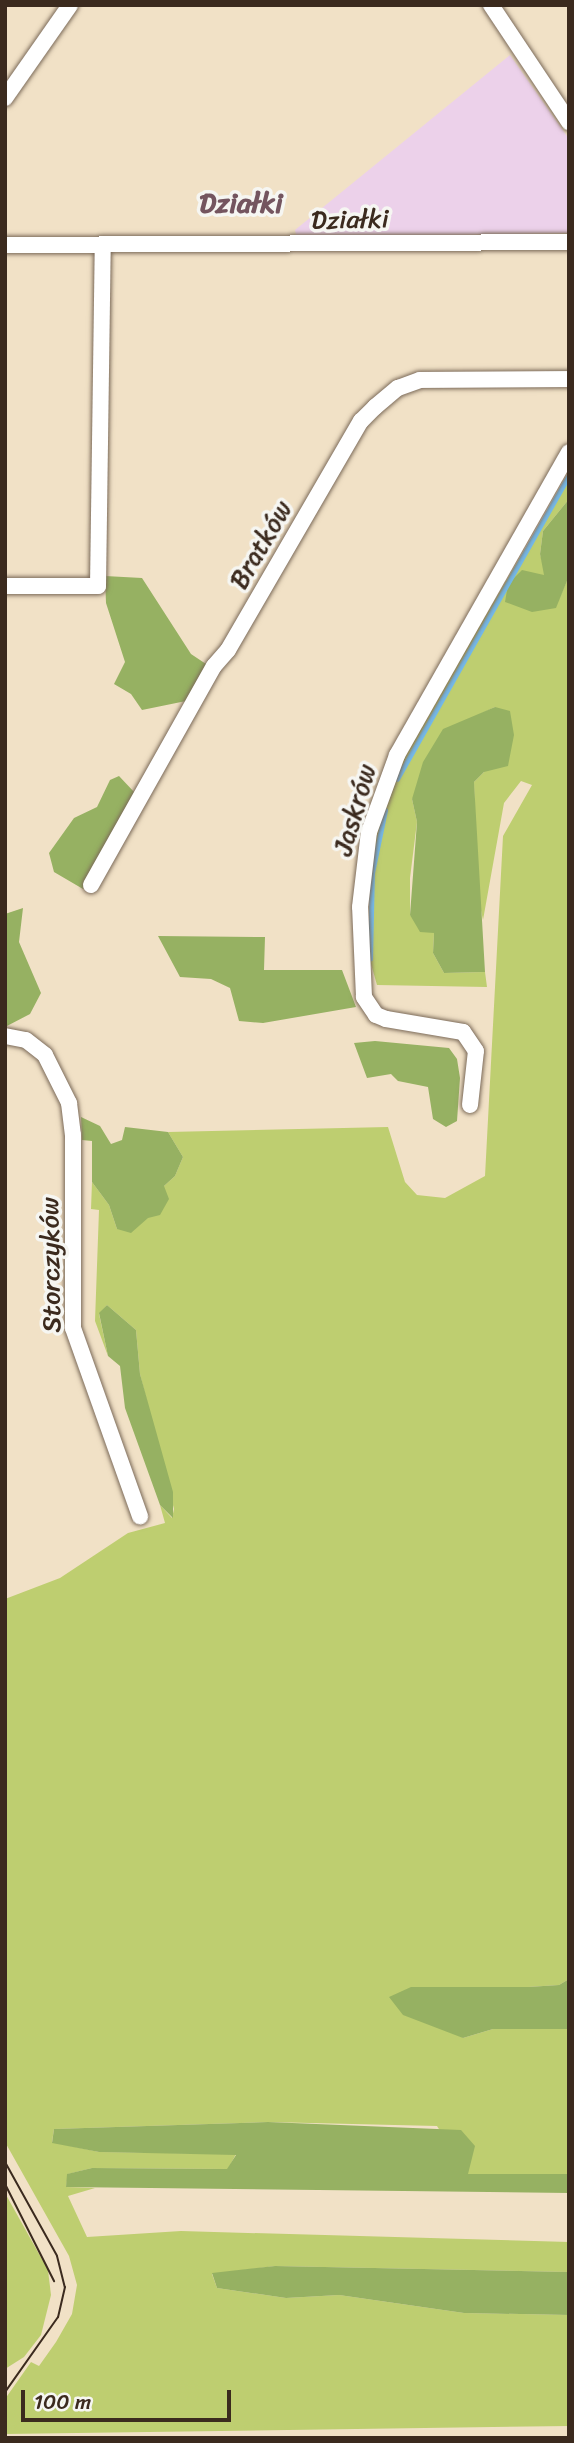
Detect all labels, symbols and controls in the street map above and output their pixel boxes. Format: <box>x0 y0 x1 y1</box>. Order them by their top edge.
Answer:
district label: Działki <box>199 186 283 220</box>
street label: Działki <box>311 204 389 236</box>
street label: Bratków <box>223 495 299 595</box>
street label: Jaskrów <box>327 761 383 859</box>
street label: Storczyków <box>34 1197 68 1333</box>
scale bar <box>24 2376 234 2420</box>
text: 100 m <box>34 2383 91 2421</box>

